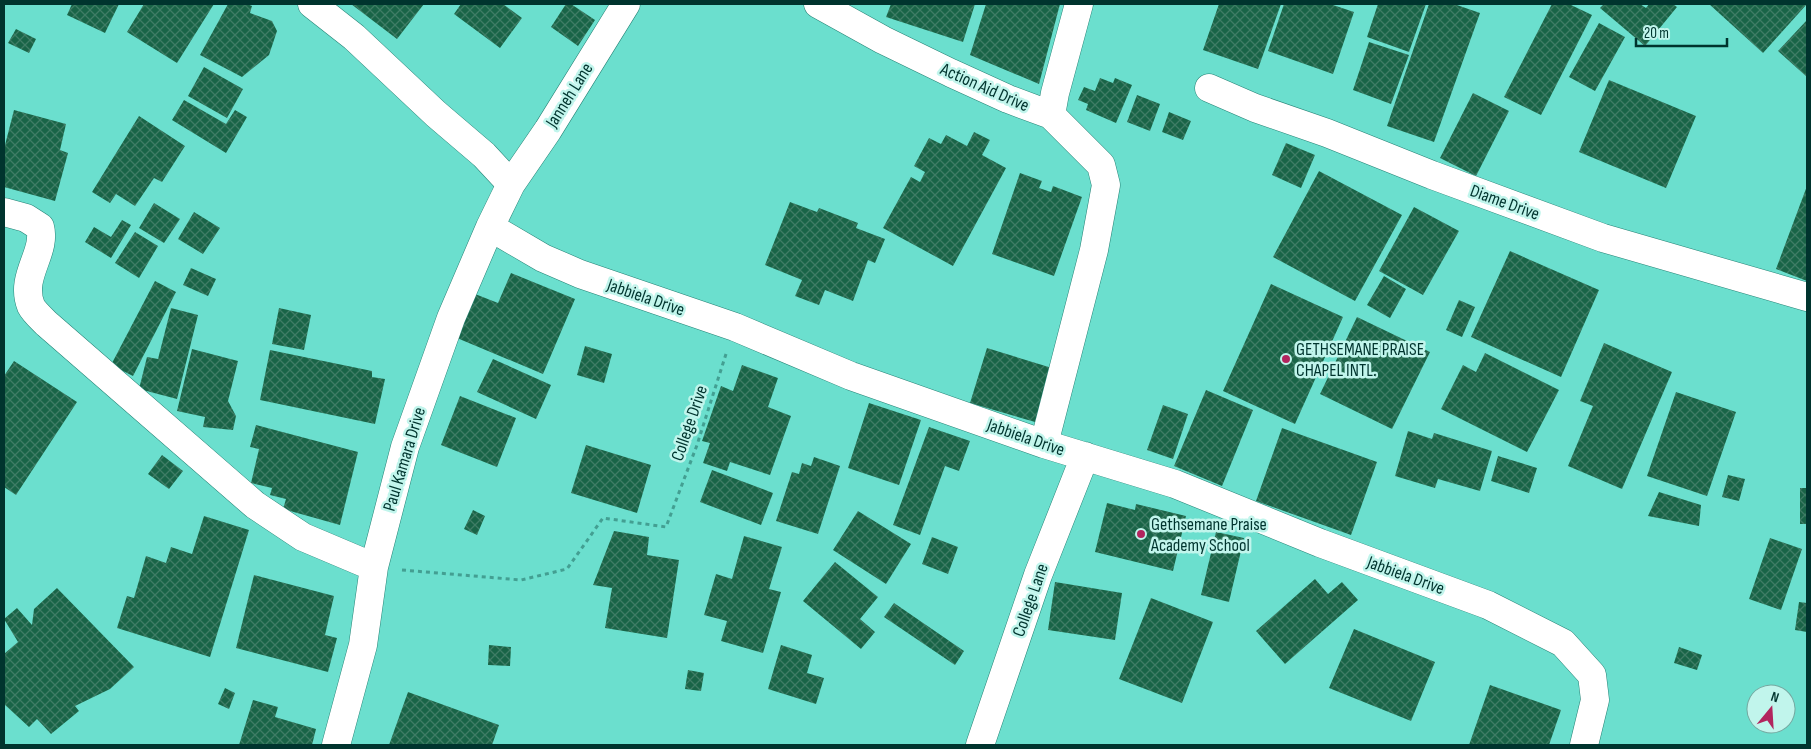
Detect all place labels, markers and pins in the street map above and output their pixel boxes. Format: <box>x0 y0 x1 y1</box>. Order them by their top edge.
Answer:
place label: GETHSEMANE PRAISE CHAPEL INTL. <box>1296 339 1424 381</box>
marker: GETHSEMANE PRAISE CHAPEL INTL. <box>1280 353 1292 365</box>
place label: Gethsemane Praise Academy School <box>1150 514 1267 556</box>
marker: Gethsemane Praise Academy School <box>1135 528 1147 540</box>

